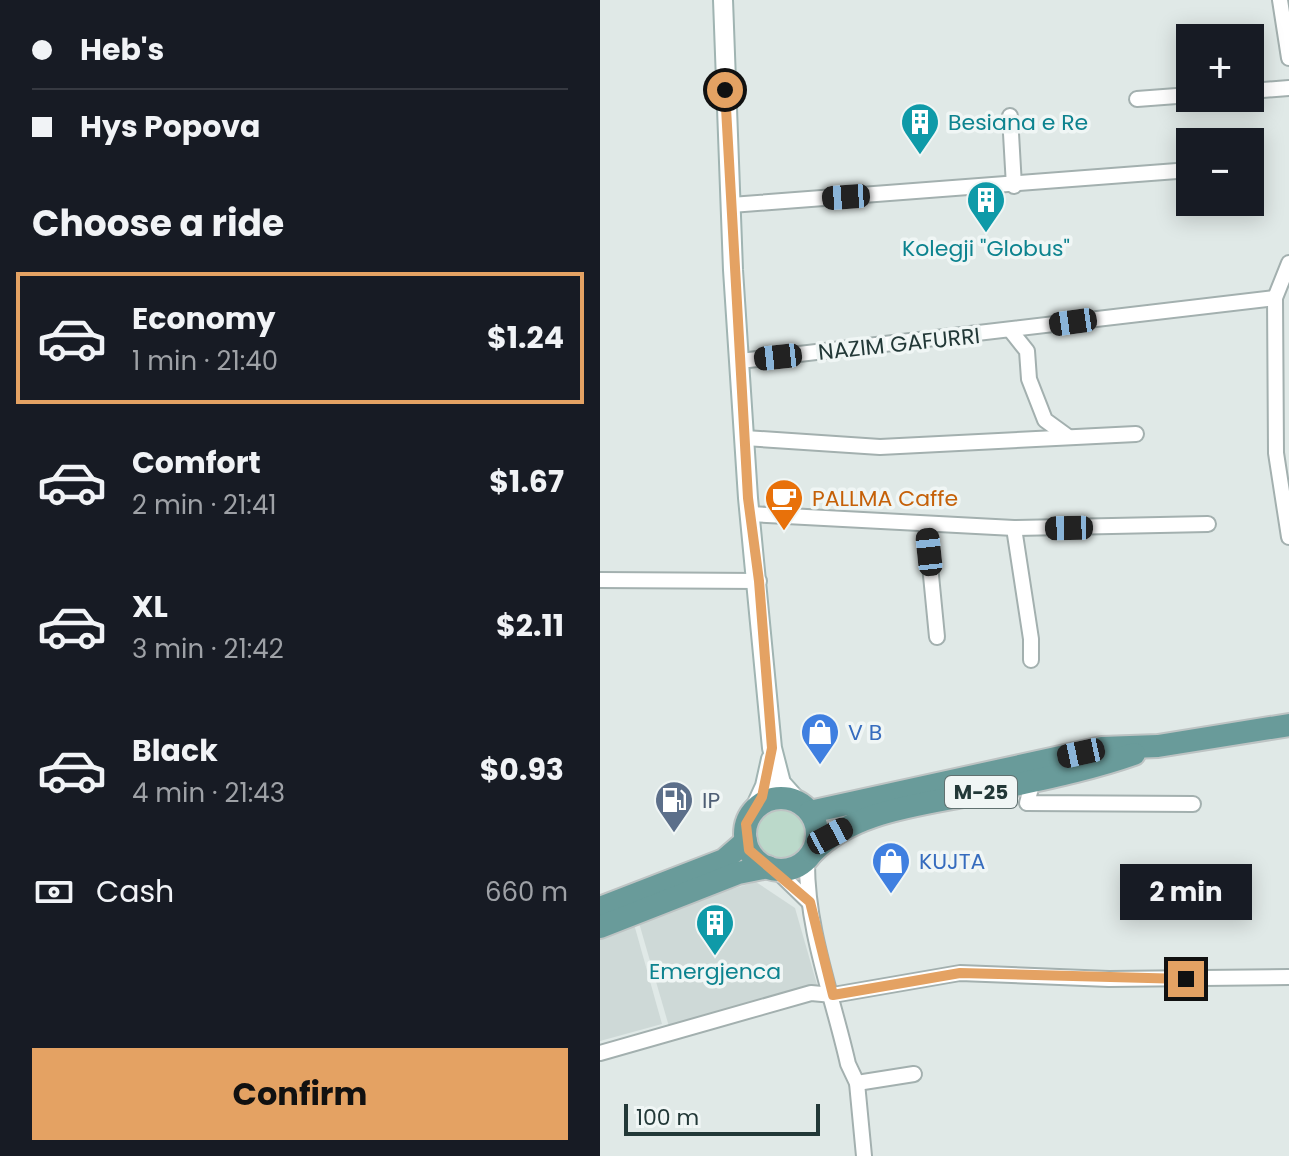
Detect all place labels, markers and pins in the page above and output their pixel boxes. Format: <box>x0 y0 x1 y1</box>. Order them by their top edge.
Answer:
building icon: Besiana e Re <box>899 101 941 156</box>
place label: Besiana e Re <box>948 107 1088 138</box>
building icon: Kolegji "Globus" <box>965 179 1007 234</box>
place label: Kolegji "Globus" <box>902 233 1070 264</box>
cafe icon: PALLMA Caffe <box>763 477 805 532</box>
place label: PALLMA Caffe <box>812 483 958 514</box>
shop icon: V B <box>799 711 841 766</box>
place label: V B <box>848 717 882 748</box>
fuel station icon: IP <box>653 779 695 834</box>
place label: IP <box>702 785 720 816</box>
shop icon: KUJTA <box>870 840 912 895</box>
place label: KUJTA <box>919 846 986 877</box>
building icon: Emergjenca <box>694 902 736 957</box>
place label: Emergjenca <box>649 956 781 987</box>

